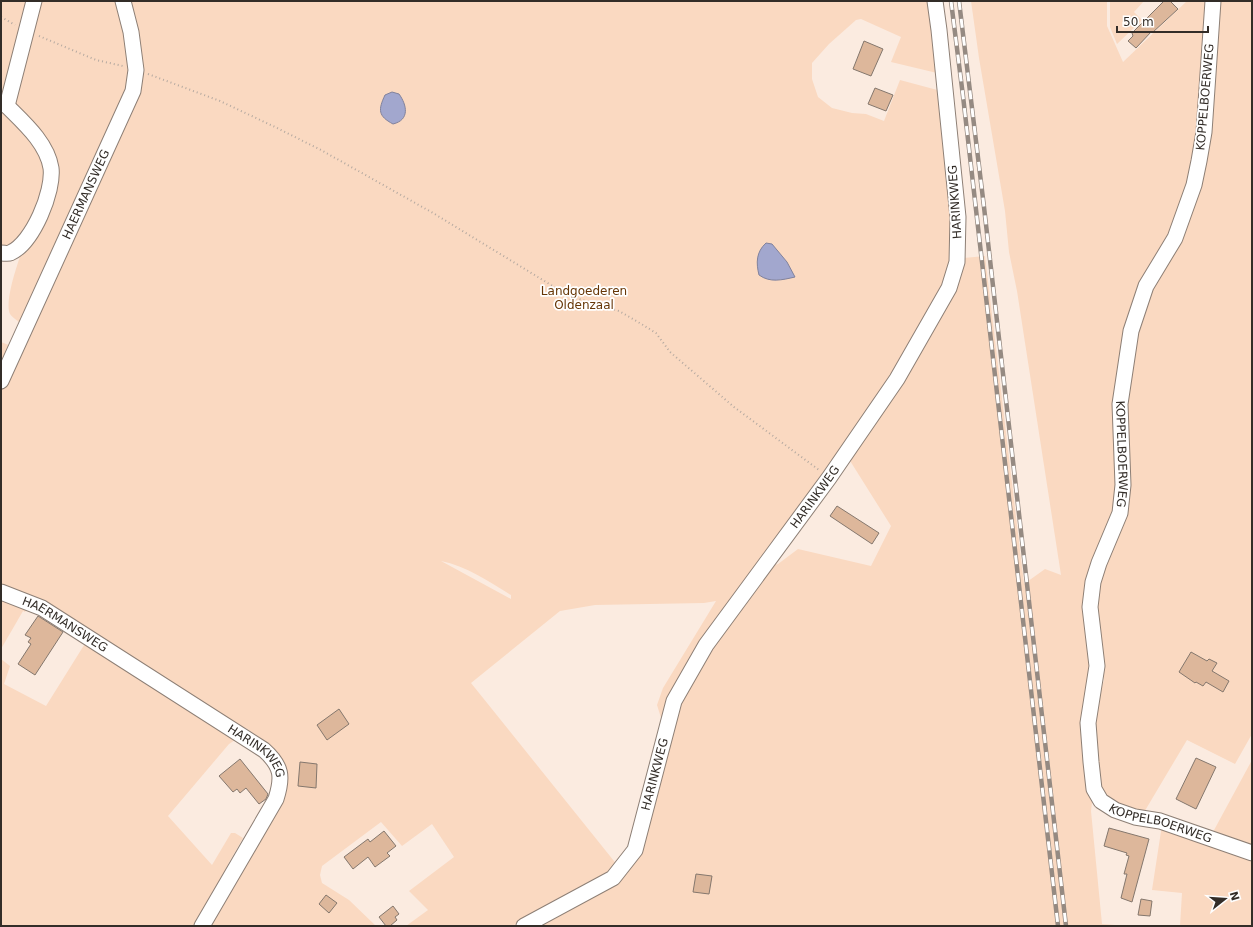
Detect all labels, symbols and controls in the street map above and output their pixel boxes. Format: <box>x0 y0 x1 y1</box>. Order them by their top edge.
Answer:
scale bar <box>1117 8 1208 34</box>
text: 50 m <box>1123 15 1154 29</box>
street label: KOPPELBOERWEG <box>1193 43 1217 151</box>
street label: HAERMANSWEG <box>59 147 112 242</box>
street label: HARINKWEG <box>945 164 965 240</box>
park label: Landgoederen Oldenzaal <box>541 284 627 312</box>
street label: KOPPELBOERWEG <box>1113 400 1130 508</box>
street label: HARINKWEG <box>787 463 842 531</box>
street label: HAERMANSWEG <box>20 594 110 655</box>
street label: HARINKWEG <box>225 722 287 779</box>
street label: HARINKWEG <box>639 737 671 812</box>
street label: KOPPELBOERWEG <box>1106 801 1214 846</box>
north arrow <box>1205 879 1245 919</box>
text: N <box>1227 890 1242 903</box>

